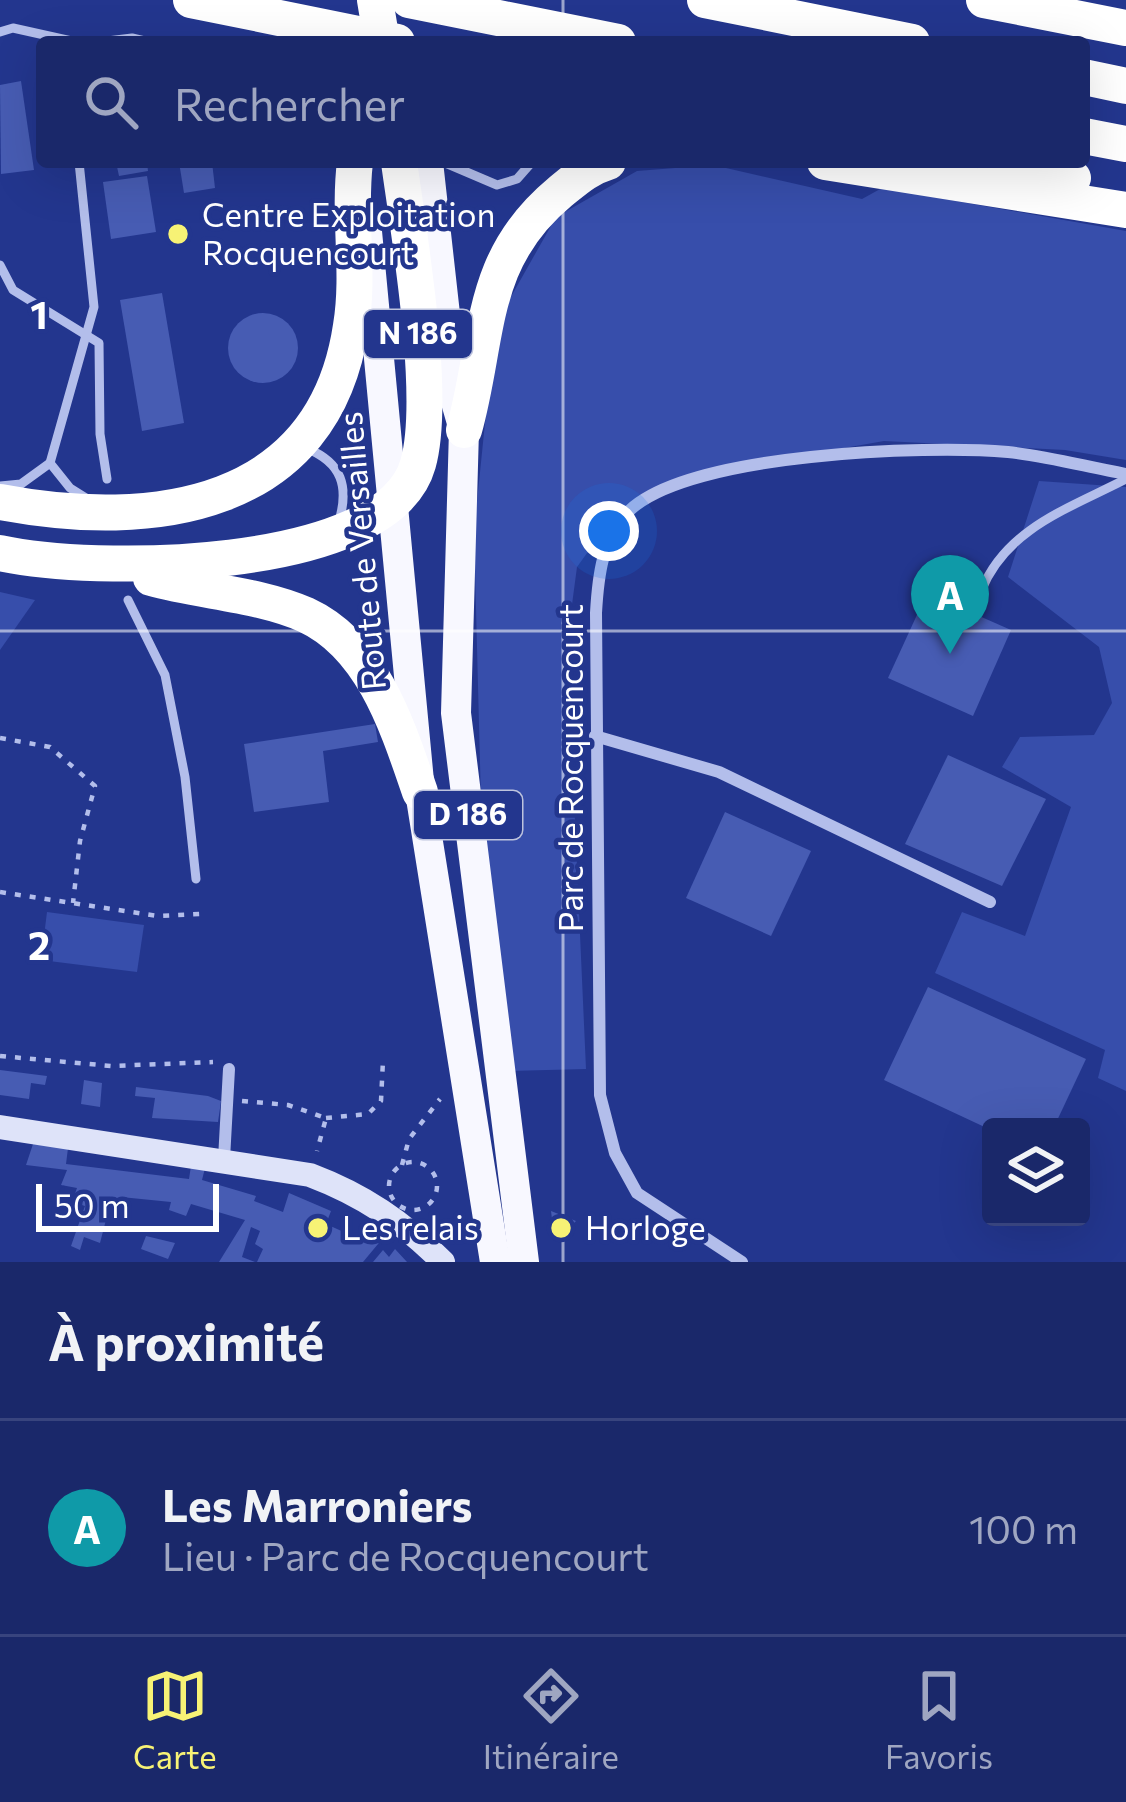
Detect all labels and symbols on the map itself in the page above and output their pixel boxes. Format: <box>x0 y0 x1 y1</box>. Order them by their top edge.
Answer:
place label: Centre Exploitation Rocquencourt <box>202 193 495 272</box>
marker: Centre Exploitation Rocquencourt <box>165 221 191 247</box>
text: 1 <box>30 289 48 337</box>
road number: N 186 <box>364 310 472 358</box>
street label: Route de Versailles <box>328 410 393 692</box>
your location <box>579 501 639 561</box>
pin: A <box>911 555 989 654</box>
street label: Parc de Rocquencourt <box>549 604 590 932</box>
road number: D 186 <box>414 791 522 839</box>
text: 2 <box>28 920 50 968</box>
scale bar <box>36 1178 219 1231</box>
place label: Les relais <box>342 1206 479 1247</box>
place label: Horloge <box>585 1206 706 1247</box>
marker: Les relais <box>305 1215 331 1241</box>
marker: Horloge <box>548 1215 574 1241</box>

